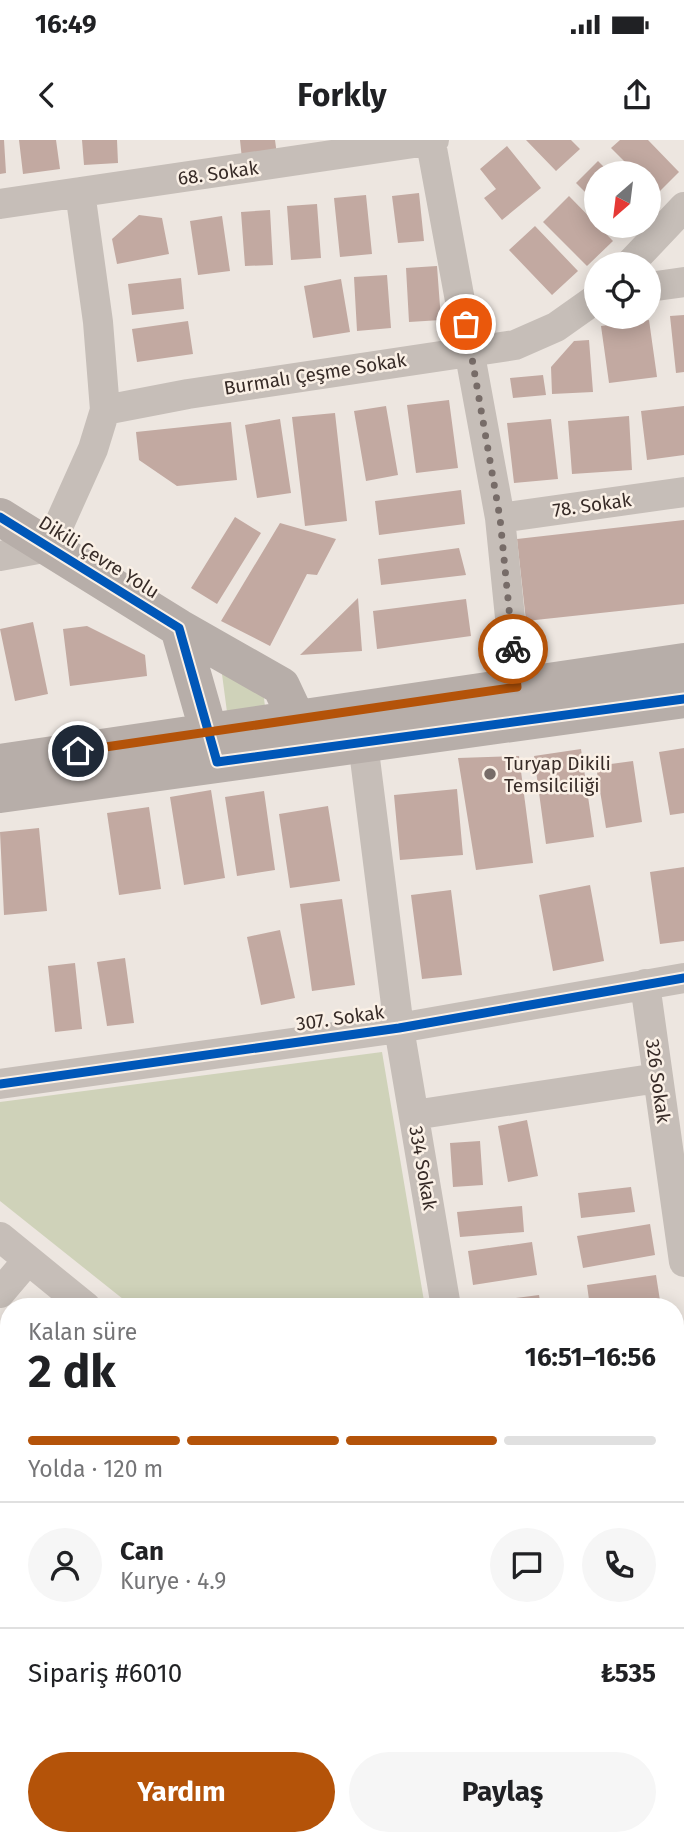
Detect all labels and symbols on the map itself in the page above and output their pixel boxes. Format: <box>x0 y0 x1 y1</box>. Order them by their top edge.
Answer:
street label: 68. Sokak <box>176 156 260 190</box>
north arrow <box>584 161 662 238</box>
pin <box>436 294 496 354</box>
street label: Burmalı Çeşme Sokak <box>222 348 408 400</box>
street label: 78. Sokak <box>551 488 633 522</box>
street label: Dikili Çevre Yolu <box>35 511 163 603</box>
courier <box>478 614 548 684</box>
pin <box>48 721 108 781</box>
place label: Turyap Dikili Temsilciliği <box>504 752 611 797</box>
marker: Turyap Dikili Temsilciliği <box>482 766 498 782</box>
street label: 307. Sokak <box>294 1000 386 1036</box>
street label: 326 Sokak <box>641 1037 675 1125</box>
street label: 334 Sokak <box>404 1124 442 1212</box>

